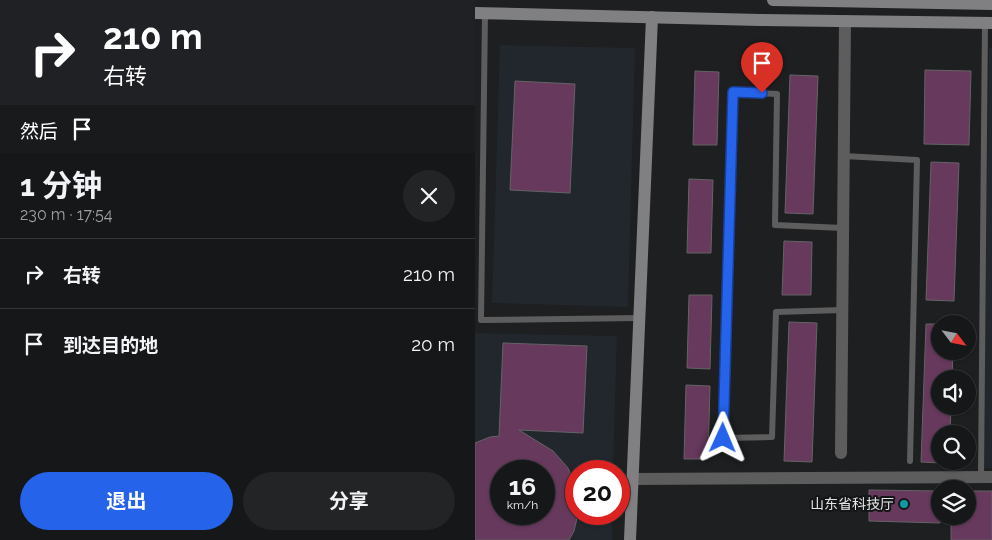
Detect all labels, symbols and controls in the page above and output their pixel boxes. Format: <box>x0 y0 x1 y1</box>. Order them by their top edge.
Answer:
text: 210 m <box>103 16 203 57</box>
icon: right <box>20 20 85 85</box>
pin <box>741 42 783 93</box>
icon: arrive <box>748 49 776 77</box>
text: 右转 <box>103 63 147 89</box>
icon: arrive <box>68 115 96 143</box>
text: 然后 <box>20 120 58 142</box>
text: 1 分钟 <box>20 168 102 203</box>
button: close <box>403 170 455 222</box>
text: 230 m · 17:54 <box>20 205 112 224</box>
icon: right <box>20 260 48 288</box>
text: 210 m <box>403 263 455 285</box>
text: 右转 <box>63 264 101 286</box>
north arrow <box>931 315 976 360</box>
map controls <box>931 315 976 525</box>
icon: arrive <box>20 330 48 358</box>
text: 20 m <box>411 333 455 355</box>
text: 到达目的地 <box>63 334 158 356</box>
button: sound <box>931 370 976 415</box>
position arrow <box>696 411 748 463</box>
button: search <box>931 425 976 470</box>
speed limit sign: 20 <box>565 460 630 525</box>
text: 16 <box>509 471 536 501</box>
button: 退出 <box>20 472 233 530</box>
button: 分享 <box>243 472 455 530</box>
button: layers <box>931 480 976 525</box>
place label: 山东省科技厅 <box>810 496 894 512</box>
text: km/h <box>507 498 538 512</box>
marker: 山东省科技厅 <box>898 498 910 510</box>

